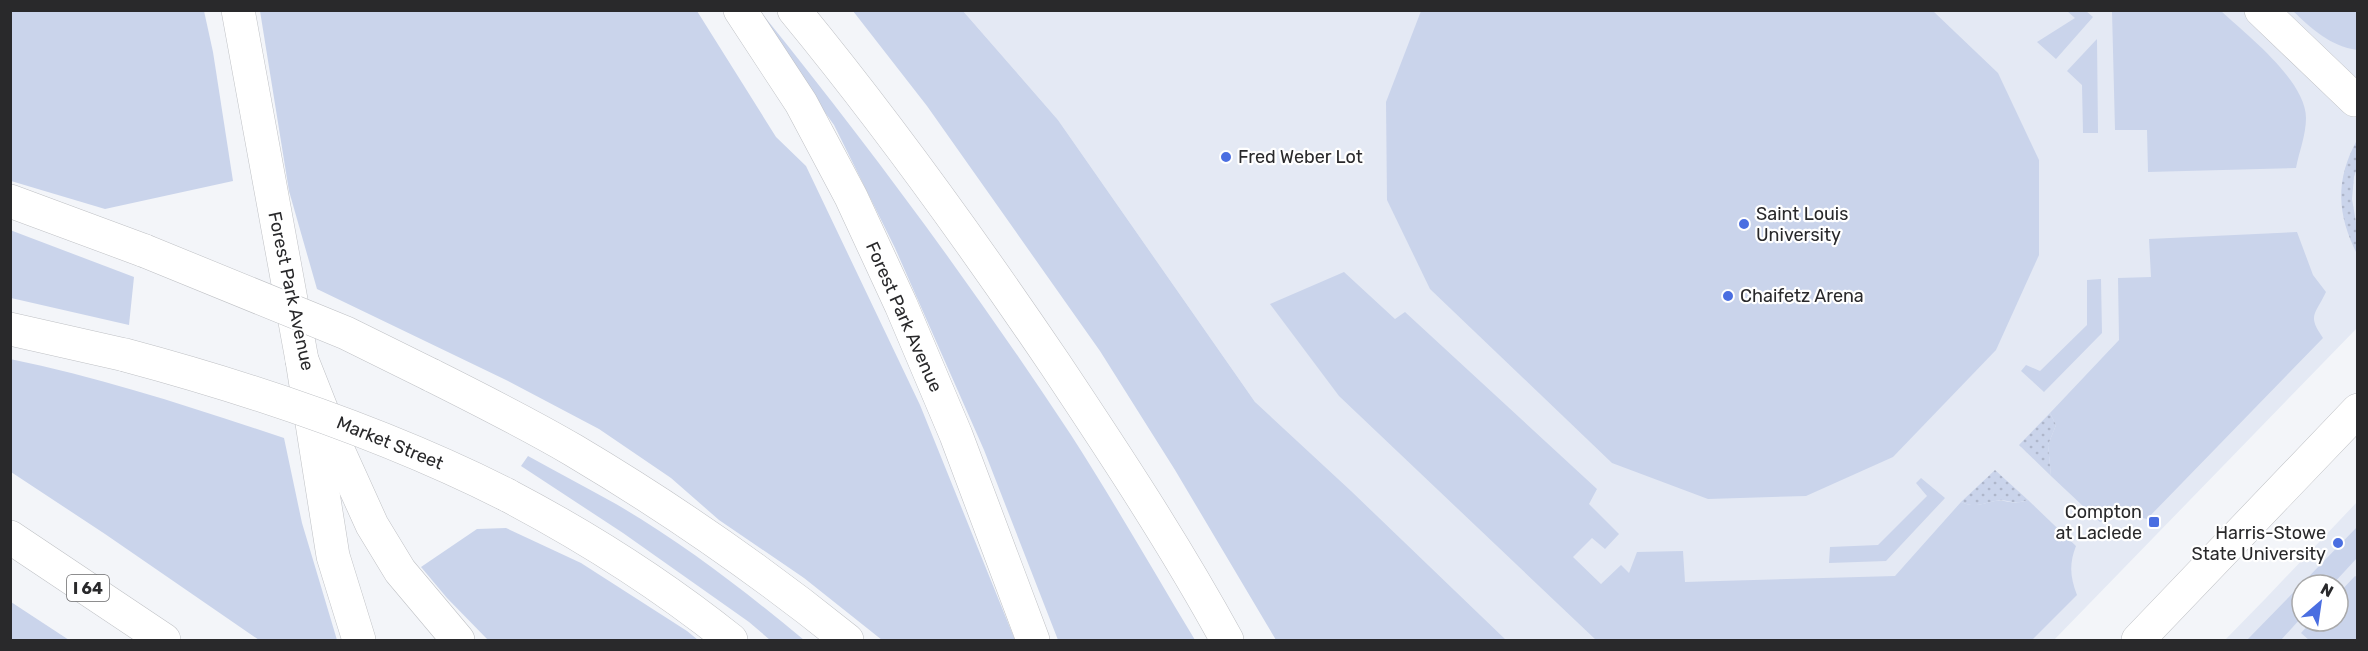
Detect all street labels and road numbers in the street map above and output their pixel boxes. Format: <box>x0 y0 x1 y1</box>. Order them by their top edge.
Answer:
street label: Forest Park Avenue <box>263 209 319 373</box>
street label: Forest Park Avenue <box>861 238 947 396</box>
street label: Market Street <box>333 412 447 474</box>
road number: I 64 <box>67 575 109 601</box>

